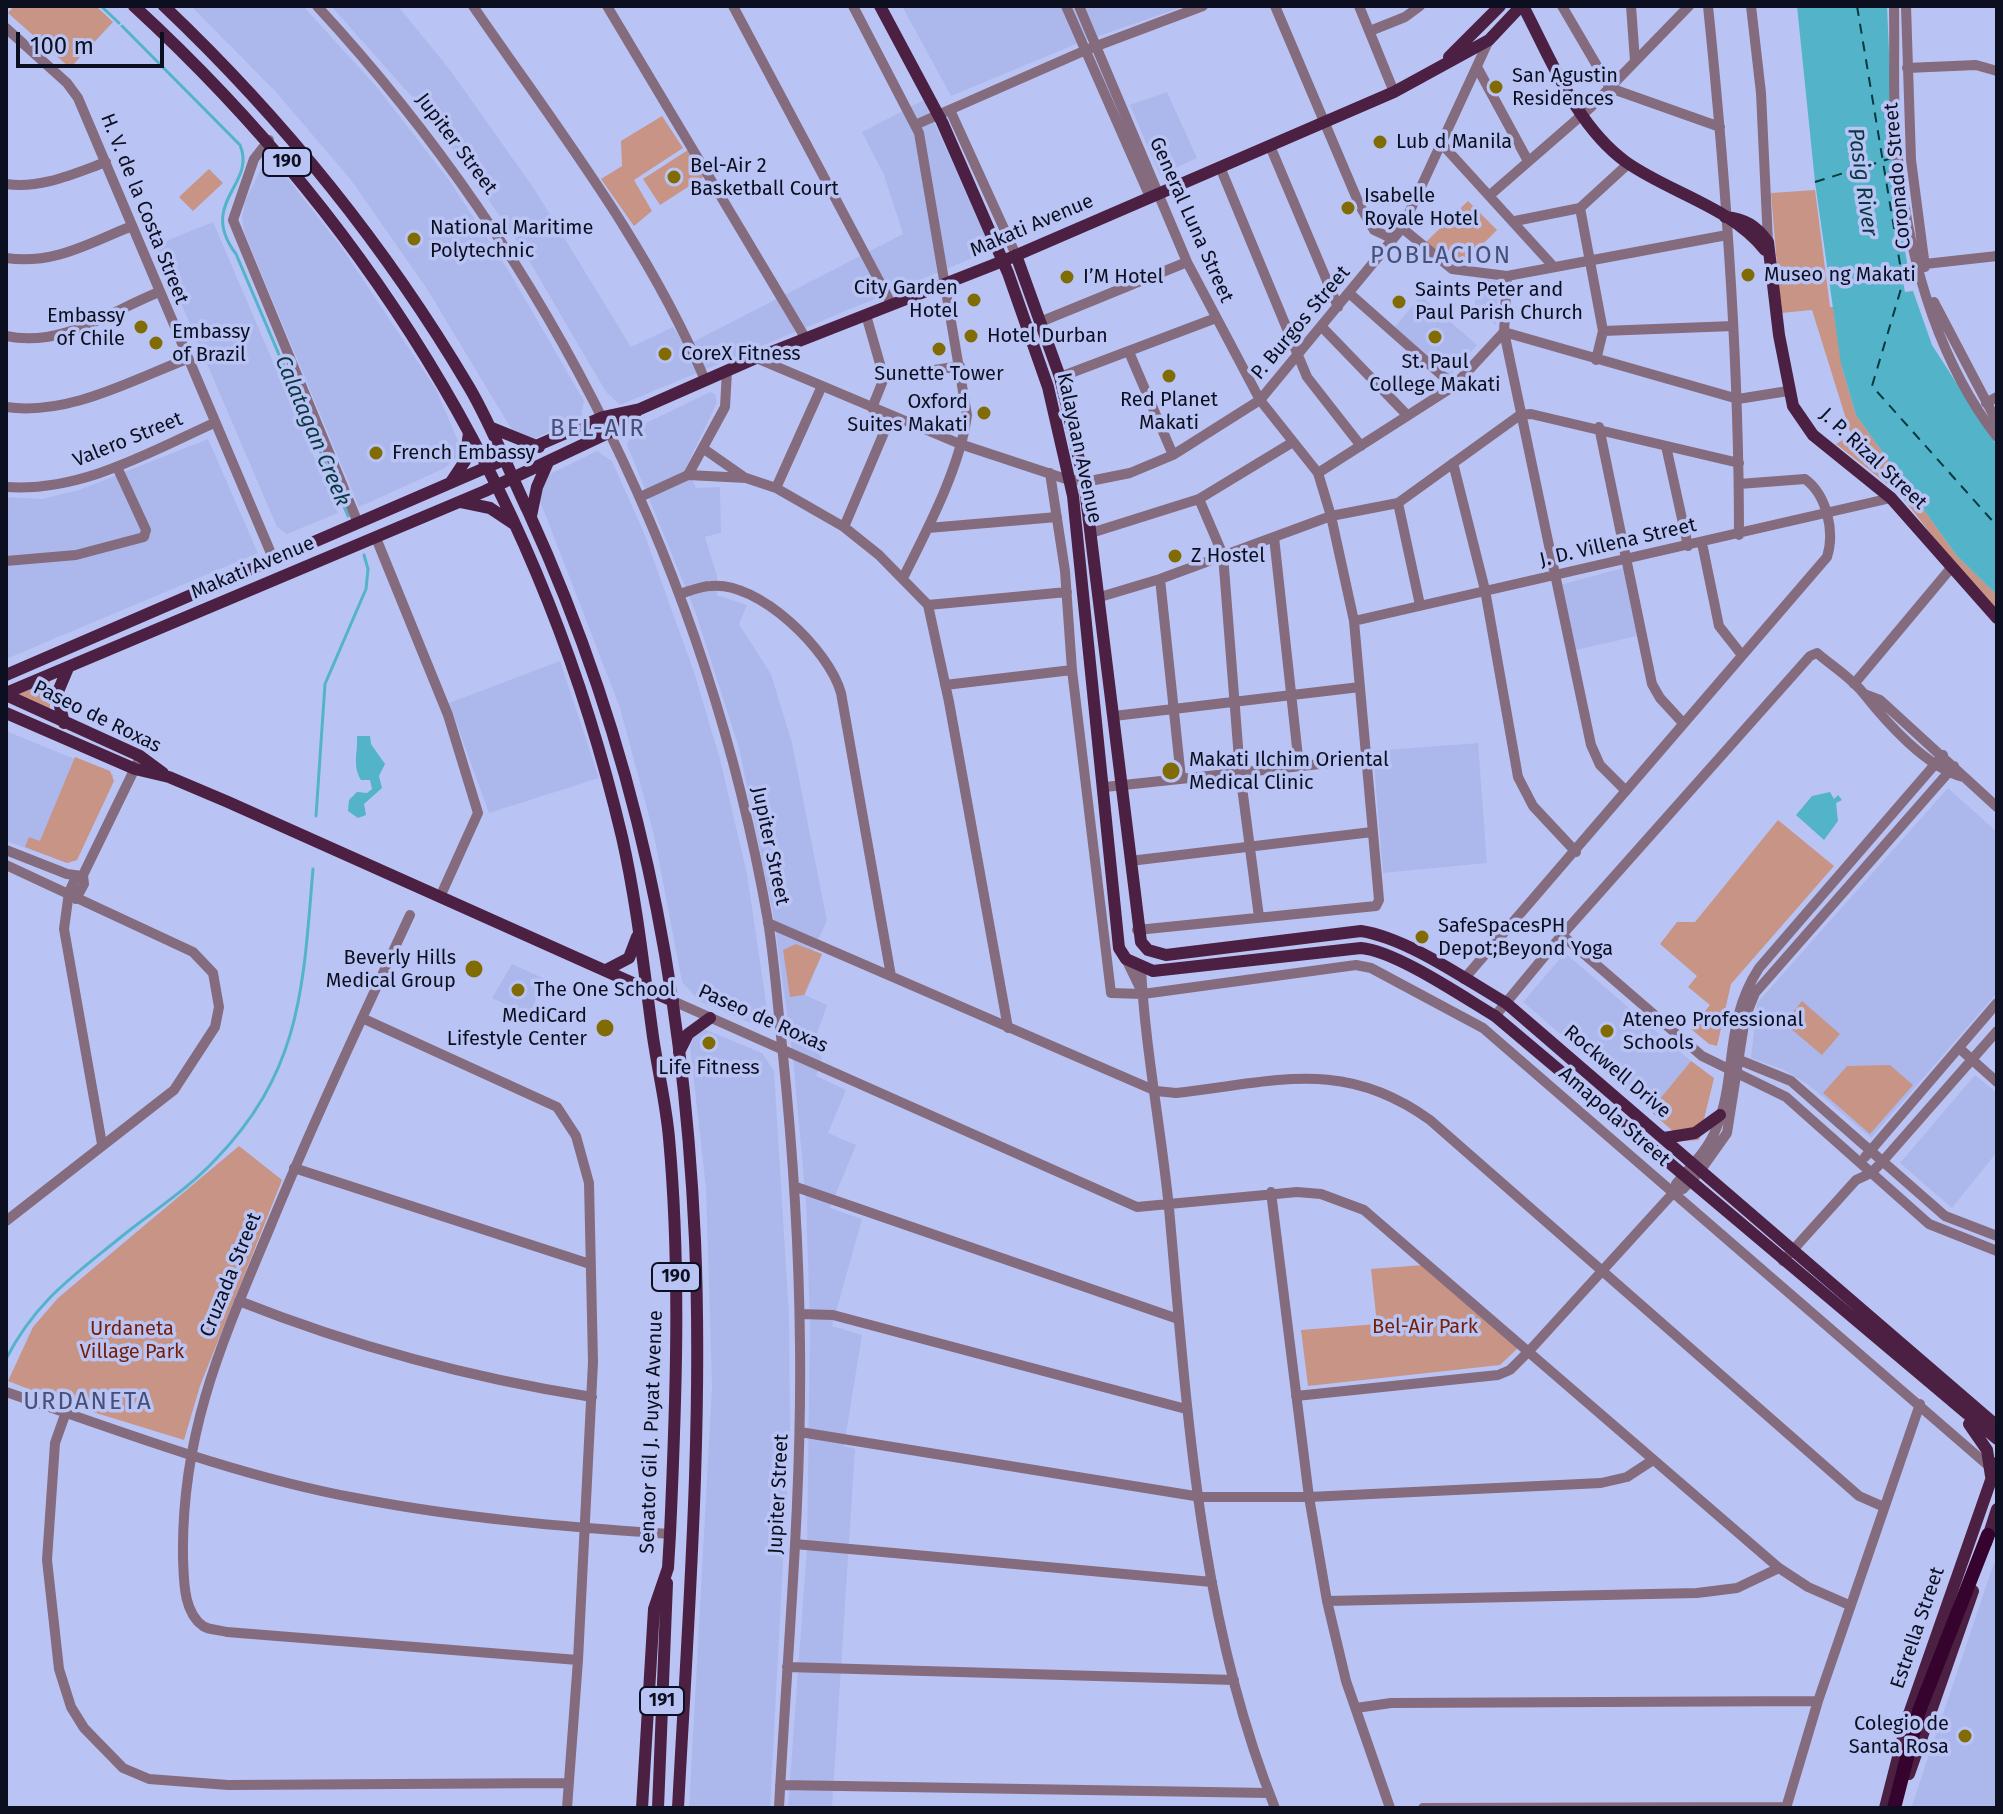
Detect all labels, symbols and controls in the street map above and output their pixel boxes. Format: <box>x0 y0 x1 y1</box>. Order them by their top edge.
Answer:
scale bar <box>20 16 168 66</box>
text: 100 m <box>30 32 94 60</box>
place label: San Agustin Residences <box>1512 64 1618 111</box>
marker: San Agustin Residences <box>1487 78 1505 96</box>
street label: Jupiter Street <box>410 89 502 199</box>
street label: Coronado Street <box>1880 102 1916 250</box>
street label: H. V. de la Costa Street <box>95 110 193 308</box>
water label: Pasig River <box>1841 126 1883 238</box>
place label: Lub d Manila <box>1396 130 1512 154</box>
marker: Lub d Manila <box>1371 133 1389 151</box>
street label: General Luna Street <box>1144 134 1238 306</box>
road number: 190 <box>263 148 311 176</box>
place label: Bel-Air 2 Basketball Court <box>690 154 839 201</box>
marker: Bel-Air 2 Basketball Court <box>665 168 683 186</box>
place label: Isabelle Royale Hotel <box>1364 184 1479 231</box>
street label: Makati Avenue <box>967 189 1097 263</box>
marker: Isabelle Royale Hotel <box>1339 199 1357 217</box>
place label: National Maritime Polytechnic <box>430 216 593 263</box>
marker: National Maritime Polytechnic <box>405 230 423 248</box>
district label: POBLACION <box>1370 242 1512 270</box>
street label: P. Burgos Street <box>1246 261 1356 385</box>
place label: Museo ng Makati <box>1764 263 1916 287</box>
place label: I’M Hotel <box>1083 265 1163 289</box>
marker: Museo ng Makati <box>1739 266 1757 284</box>
marker: I’M Hotel <box>1058 268 1076 286</box>
place label: City Garden Hotel <box>854 276 958 323</box>
place label: Saints Peter and Paul Parish Church <box>1415 278 1583 325</box>
marker: City Garden Hotel <box>965 291 983 309</box>
marker: Saints Peter and Paul Parish Church <box>1390 293 1408 311</box>
place label: Embassy of Chile <box>47 304 125 351</box>
marker: Embassy of Chile <box>132 318 150 336</box>
place label: Embassy of Brazil <box>172 320 250 367</box>
place label: Hotel Durban <box>987 324 1108 348</box>
marker: Hotel Durban <box>962 327 980 345</box>
marker: St. Paul College Makati <box>1426 328 1444 346</box>
marker: Embassy of Brazil <box>147 334 165 352</box>
marker: Sunette Tower <box>930 340 948 358</box>
place label: CoreX Fitness <box>681 342 801 366</box>
marker: CoreX Fitness <box>656 345 674 363</box>
place label: St. Paul College Makati <box>1369 350 1501 397</box>
water label: Calatagan Creek <box>268 352 356 510</box>
place label: Sunette Tower <box>874 362 1004 386</box>
marker: Red Planet Makati <box>1160 367 1178 385</box>
street label: Kalayaan Avenue <box>1051 371 1107 525</box>
place label: Red Planet Makati <box>1120 388 1218 435</box>
place label: Oxford Suites Makati <box>847 390 968 437</box>
street label: J. P. Rizal Street <box>1814 403 1932 515</box>
marker: Oxford Suites Makati <box>975 404 993 422</box>
street label: Valero Street <box>70 407 186 473</box>
district label: BEL-AIR <box>550 415 646 443</box>
place label: French Embassy <box>392 441 535 465</box>
marker: French Embassy <box>367 444 385 462</box>
street label: J. D. Villena Street <box>1537 513 1699 573</box>
street label: Makati Avenue <box>188 531 318 605</box>
place label: Z Hostel <box>1191 544 1265 568</box>
marker: Z Hostel <box>1166 547 1184 565</box>
street label: Paseo de Roxas <box>29 676 165 758</box>
place label: Makati Ilchim Oriental Medical Clinic <box>1189 748 1389 795</box>
marker: Makati Ilchim Oriental Medical Clinic <box>1160 760 1182 782</box>
street label: Jupiter Street <box>746 785 794 907</box>
place label: SafeSpacesPH Depot;Beyond Yoga <box>1438 914 1613 961</box>
marker: SafeSpacesPH Depot;Beyond Yoga <box>1413 928 1431 946</box>
place label: Beverly Hills Medical Group <box>326 946 456 993</box>
marker: Beverly Hills Medical Group <box>463 958 485 980</box>
place label: The One School <box>534 978 675 1002</box>
street label: Paseo de Roxas <box>694 980 832 1058</box>
marker: The One School <box>509 981 527 999</box>
place label: MediCard Lifestyle Center <box>447 1004 587 1051</box>
place label: Ateneo Professional Schools <box>1623 1008 1803 1055</box>
marker: MediCard Lifestyle Center <box>594 1017 616 1039</box>
street label: Rockwell Drive <box>1559 1020 1675 1124</box>
marker: Ateneo Professional Schools <box>1598 1022 1616 1040</box>
marker: Life Fitness <box>700 1034 718 1052</box>
place label: Life Fitness <box>658 1056 760 1080</box>
street label: Amapola Street <box>1554 1062 1674 1172</box>
street label: Cruzada Street <box>195 1209 267 1341</box>
road number: 190 <box>652 1263 700 1291</box>
street label: Senator Gil J. Puyat Avenue <box>636 1310 668 1554</box>
park label: Bel-Air Park <box>1372 1315 1478 1339</box>
park label: Urdaneta Village Park <box>80 1317 184 1364</box>
district label: URDANETA <box>23 1388 153 1416</box>
street label: Jupiter Street <box>764 1433 794 1555</box>
street label: Estrella Street <box>1886 1564 1950 1692</box>
road number: 191 <box>640 1687 684 1715</box>
place label: Colegio de Santa Rosa <box>1849 1712 1949 1759</box>
marker: Colegio de Santa Rosa <box>1956 1727 1974 1745</box>

